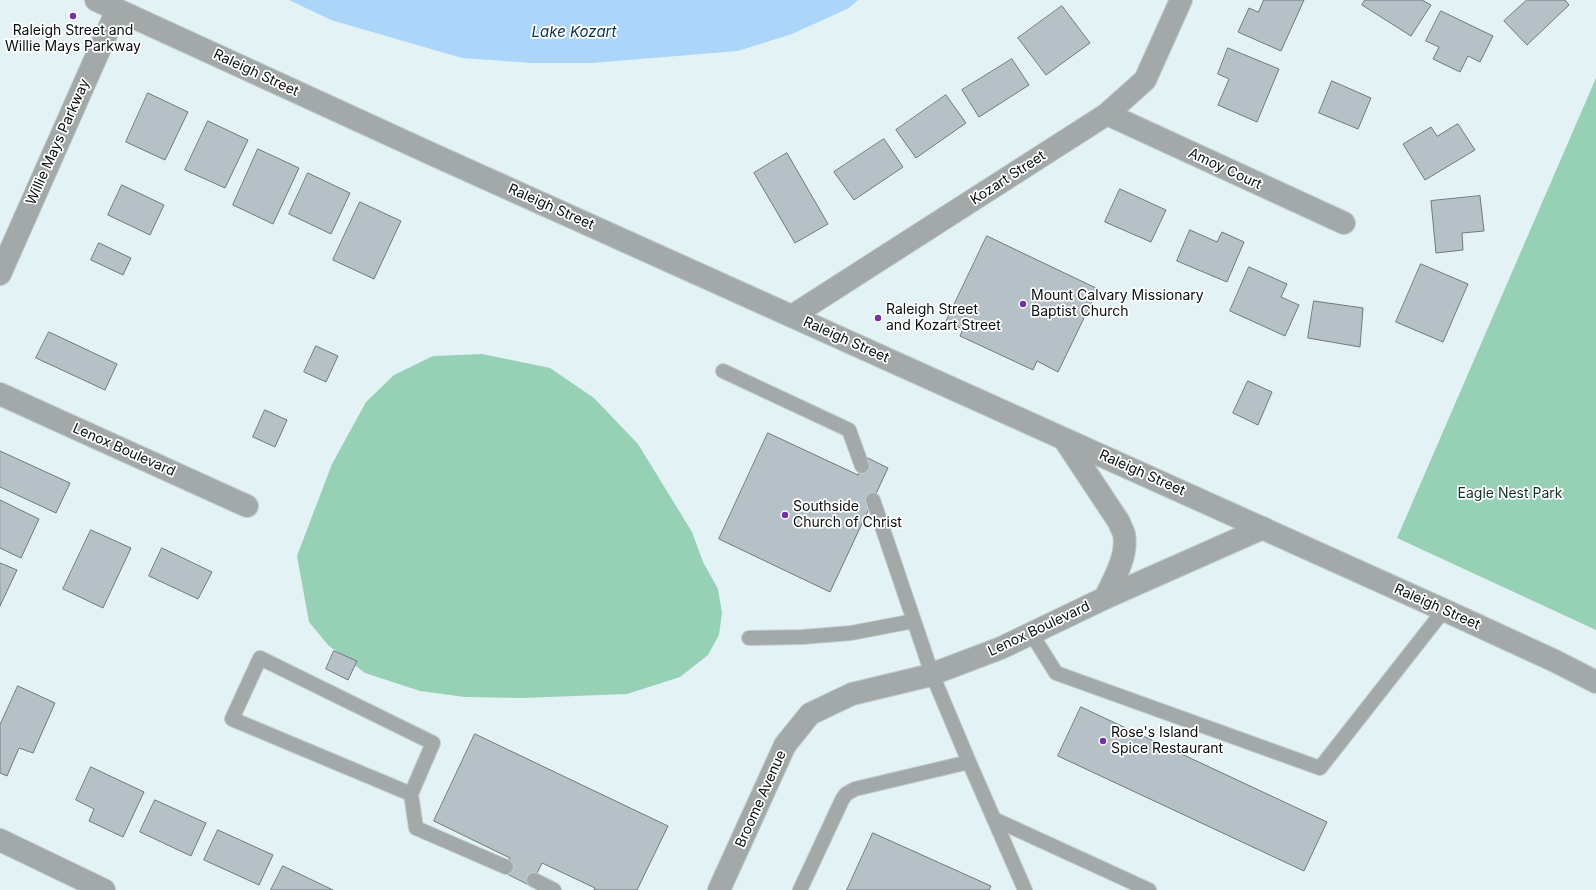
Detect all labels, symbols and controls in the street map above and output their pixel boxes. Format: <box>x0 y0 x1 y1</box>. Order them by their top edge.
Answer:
marker: Raleigh Street and Willie Mays Parkway <box>68 11 78 21</box>
place label: Raleigh Street and Willie Mays Parkway <box>5 23 141 56</box>
water label: Lake Kozart <box>532 23 616 41</box>
street label: Raleigh Street <box>211 46 301 100</box>
street label: Willie Mays Parkway <box>23 77 93 207</box>
street label: Amoy Court <box>1186 145 1264 193</box>
street label: Kozart Street <box>967 147 1049 209</box>
street label: Raleigh Street <box>506 181 596 233</box>
place label: Mount Calvary Missionary Baptist Church <box>1031 288 1204 320</box>
marker: Mount Calvary Missionary Baptist Church <box>1018 299 1028 309</box>
place label: Raleigh Street and Kozart Street <box>886 302 1001 334</box>
marker: Raleigh Street and Kozart Street <box>873 313 883 323</box>
street label: Raleigh Street <box>801 314 891 366</box>
street label: Lenox Boulevard <box>70 420 178 480</box>
street label: Raleigh Street <box>1097 447 1187 499</box>
park label: Eagle Nest Park <box>1458 486 1562 502</box>
place label: Southside Church of Christ <box>793 499 902 532</box>
marker: Southside Church of Christ <box>780 510 790 520</box>
street label: Raleigh Street <box>1392 581 1482 633</box>
street label: Lenox Boulevard <box>985 598 1093 660</box>
place label: Rose's Island Spice Restaurant <box>1111 725 1223 758</box>
marker: Rose's Island Spice Restaurant <box>1098 736 1108 746</box>
street label: Broome Avenue <box>732 748 790 850</box>

